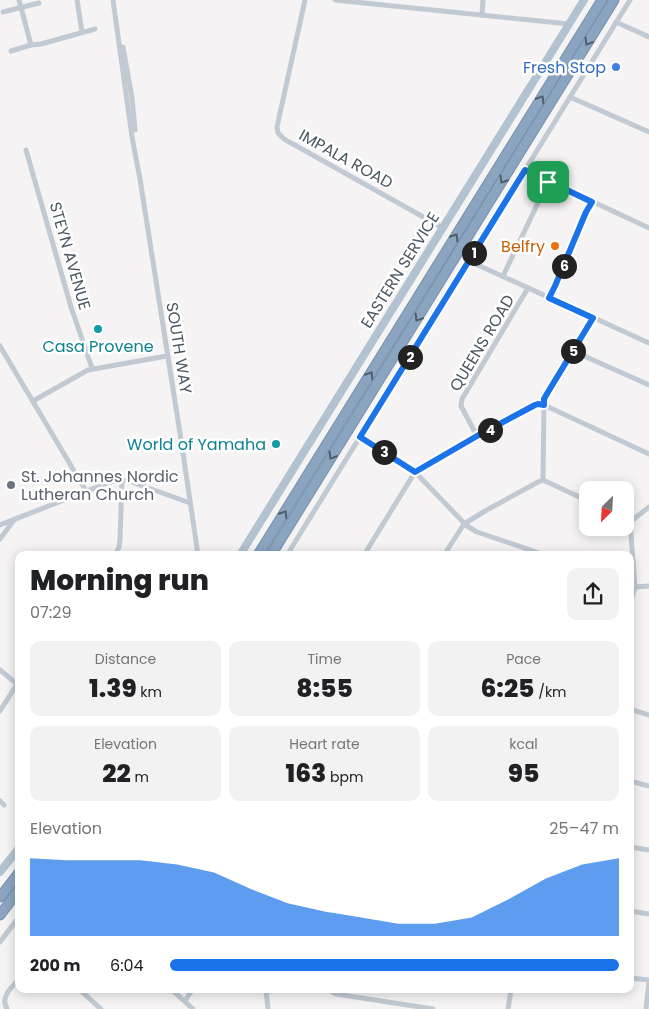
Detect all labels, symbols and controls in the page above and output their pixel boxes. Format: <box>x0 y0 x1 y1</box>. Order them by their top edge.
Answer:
one-way arrow <box>585 36 595 45</box>
place label: Fresh Stop <box>523 56 606 79</box>
marker: Fresh Stop <box>610 61 622 73</box>
one-way arrow <box>534 96 544 105</box>
street label: IMPALA ROAD <box>295 124 397 194</box>
pin <box>527 161 569 203</box>
icon: arrive <box>534 168 562 196</box>
one-way arrow <box>500 175 510 184</box>
street label: STEYN AVENUE <box>44 199 96 313</box>
street label: EASTERN SERVICE <box>355 207 445 333</box>
one-way arrow <box>449 234 458 243</box>
place label: Belfry <box>501 235 545 258</box>
pin: 1 <box>462 240 486 266</box>
marker: Belfry <box>549 240 561 252</box>
text: 1 <box>472 243 477 263</box>
pin: 6 <box>552 254 576 278</box>
text: 6 <box>560 256 569 276</box>
street label: QUEENS ROAD <box>444 290 520 396</box>
street label: SOUTH WAY <box>160 301 198 396</box>
one-way arrow <box>414 313 424 322</box>
marker: Casa Provene <box>92 323 104 335</box>
place label: Casa Provene <box>42 335 154 358</box>
pin: 5 <box>560 338 586 364</box>
text: 5 <box>569 341 578 361</box>
pin: 2 <box>398 344 422 370</box>
text: 2 <box>407 347 415 367</box>
one-way arrow <box>363 372 373 381</box>
pin: 4 <box>478 418 502 442</box>
text: 4 <box>486 420 495 440</box>
place label: World of Yamaha <box>127 433 266 456</box>
marker: World of Yamaha <box>270 438 282 450</box>
pin: 3 <box>372 440 396 464</box>
text: 3 <box>380 442 389 462</box>
one-way arrow <box>329 451 339 460</box>
place label: St. Johannes Nordic Lutheran Church <box>21 465 179 506</box>
marker: St. Johannes Nordic Lutheran Church <box>5 479 17 491</box>
north arrow <box>579 481 634 536</box>
map controls <box>579 481 634 536</box>
one-way arrow <box>278 510 288 519</box>
text: Morning run <box>30 561 209 600</box>
button: share <box>567 568 619 620</box>
text: 07:29 <box>30 601 71 624</box>
text: Distance <box>95 649 156 669</box>
text: Time <box>307 649 342 669</box>
text: Pace <box>506 649 541 669</box>
text: 1.39 <box>89 671 137 706</box>
text: 8:55 <box>296 671 353 706</box>
text: 6:25 <box>480 671 534 706</box>
text: km <box>137 682 162 702</box>
text: /km <box>534 682 567 702</box>
text: Elevation <box>94 734 157 754</box>
text: Heart rate <box>289 734 360 754</box>
text: kcal <box>509 734 538 754</box>
text: 22 <box>102 756 131 791</box>
text: 163 <box>286 756 326 791</box>
text: 95 <box>508 756 539 791</box>
text: m <box>131 767 149 787</box>
text: bpm <box>326 767 363 787</box>
text: Elevation <box>30 817 102 840</box>
text: 25–47 m <box>549 817 619 840</box>
text: 200 m <box>30 954 80 977</box>
text: 6:04 <box>110 954 144 977</box>

